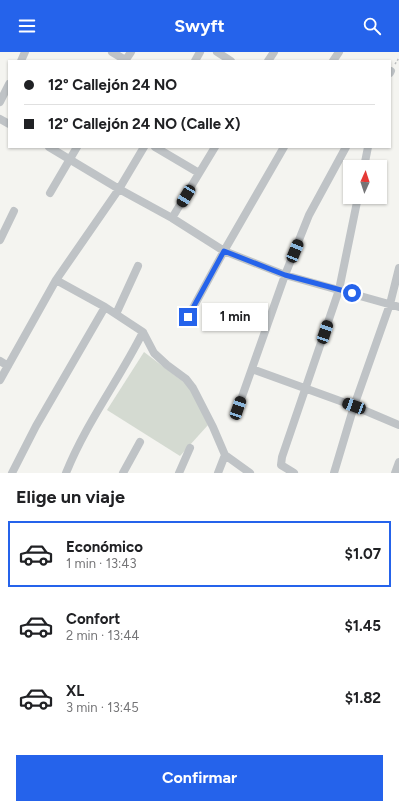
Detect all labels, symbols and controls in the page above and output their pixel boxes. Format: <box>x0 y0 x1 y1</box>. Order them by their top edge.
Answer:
icon: menu <box>16 15 38 37</box>
text: Swyft <box>174 15 225 37</box>
icon: search <box>361 15 383 37</box>
text: 12° Callejón 24 NO <box>48 76 177 94</box>
text: 12° Callejón 24 NO (Calle X) <box>48 115 240 133</box>
north arrow <box>343 160 387 204</box>
map controls <box>343 160 387 204</box>
car <box>175 183 197 209</box>
car <box>285 238 305 264</box>
route start <box>343 284 361 302</box>
callout: 1 min <box>202 303 268 331</box>
route end <box>179 308 197 326</box>
text: 1 min <box>220 309 250 324</box>
car <box>316 319 334 345</box>
car <box>228 395 248 421</box>
car <box>341 396 367 416</box>
text: Elige un viaje <box>16 486 125 508</box>
icon: car <box>18 536 54 572</box>
text: Económico <box>66 538 143 556</box>
text: $1.07 <box>345 545 381 563</box>
text: 1 min · 13:43 <box>66 556 137 571</box>
icon: car <box>18 608 54 644</box>
text: Confort <box>66 610 120 628</box>
text: $1.45 <box>344 617 381 635</box>
text: 2 min · 13:44 <box>66 628 139 643</box>
icon: car <box>18 680 54 716</box>
text: XL <box>66 682 84 700</box>
text: $1.82 <box>345 689 381 707</box>
text: 3 min · 13:45 <box>66 700 139 715</box>
button: Confirmar <box>16 755 383 801</box>

